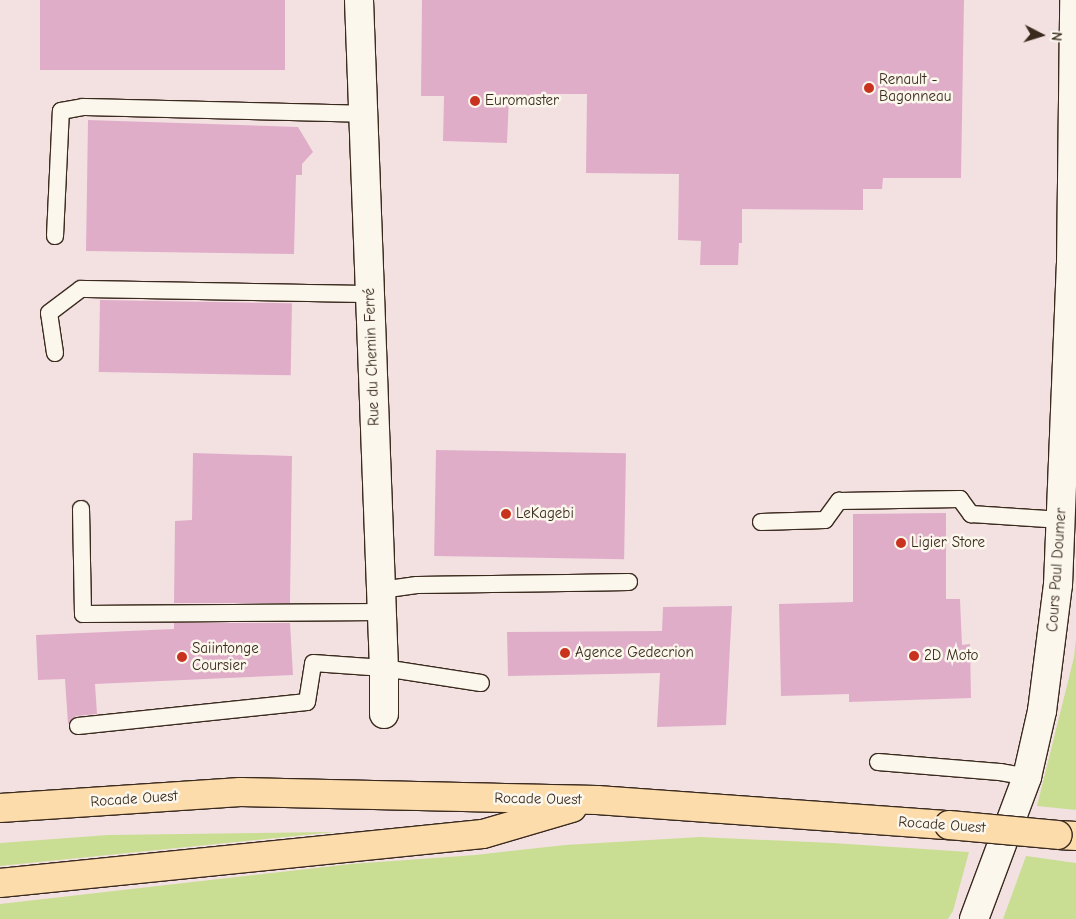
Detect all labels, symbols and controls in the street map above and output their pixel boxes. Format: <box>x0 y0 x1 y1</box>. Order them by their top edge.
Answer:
north arrow <box>1016 10 1066 60</box>
text: N <box>1048 31 1065 42</box>
place label: Renault - Bagonneau <box>879 70 951 105</box>
marker: Renault - Bagonneau <box>863 82 875 94</box>
place label: Euromaster <box>485 92 559 110</box>
marker: Euromaster <box>469 95 481 107</box>
street label: Rue du Chemin Ferré <box>361 288 383 426</box>
place label: LeKagebi <box>516 505 574 523</box>
street label: Cours Paul Doumer <box>1044 507 1070 633</box>
marker: LeKagebi <box>500 508 512 520</box>
place label: Ligier Store <box>911 534 985 552</box>
marker: Ligier Store <box>895 537 907 549</box>
place label: Saiintonge Coursier <box>192 639 259 674</box>
place label: Agence Gedecrion <box>575 644 694 662</box>
marker: Agence Gedecrion <box>559 647 571 659</box>
place label: 2D Moto <box>924 647 978 665</box>
marker: 2D Moto <box>908 650 920 662</box>
marker: Saiintonge Coursier <box>176 651 188 663</box>
street label: Rocade Ouest <box>90 787 178 811</box>
street label: Rocade Ouest <box>494 789 582 809</box>
street label: Rocade Ouest <box>898 813 986 837</box>

